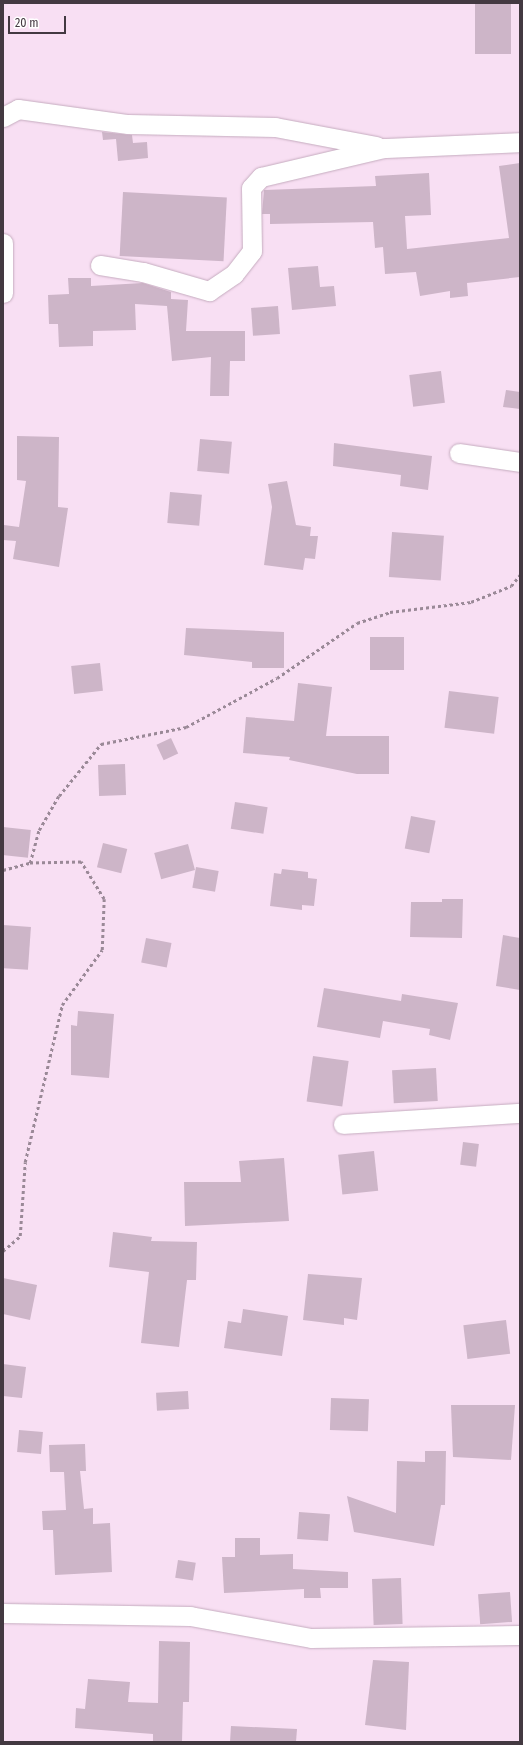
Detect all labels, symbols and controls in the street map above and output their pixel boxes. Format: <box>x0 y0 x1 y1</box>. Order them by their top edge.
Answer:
scale bar <box>10 8 68 34</box>
text: 20 m <box>15 16 39 30</box>

